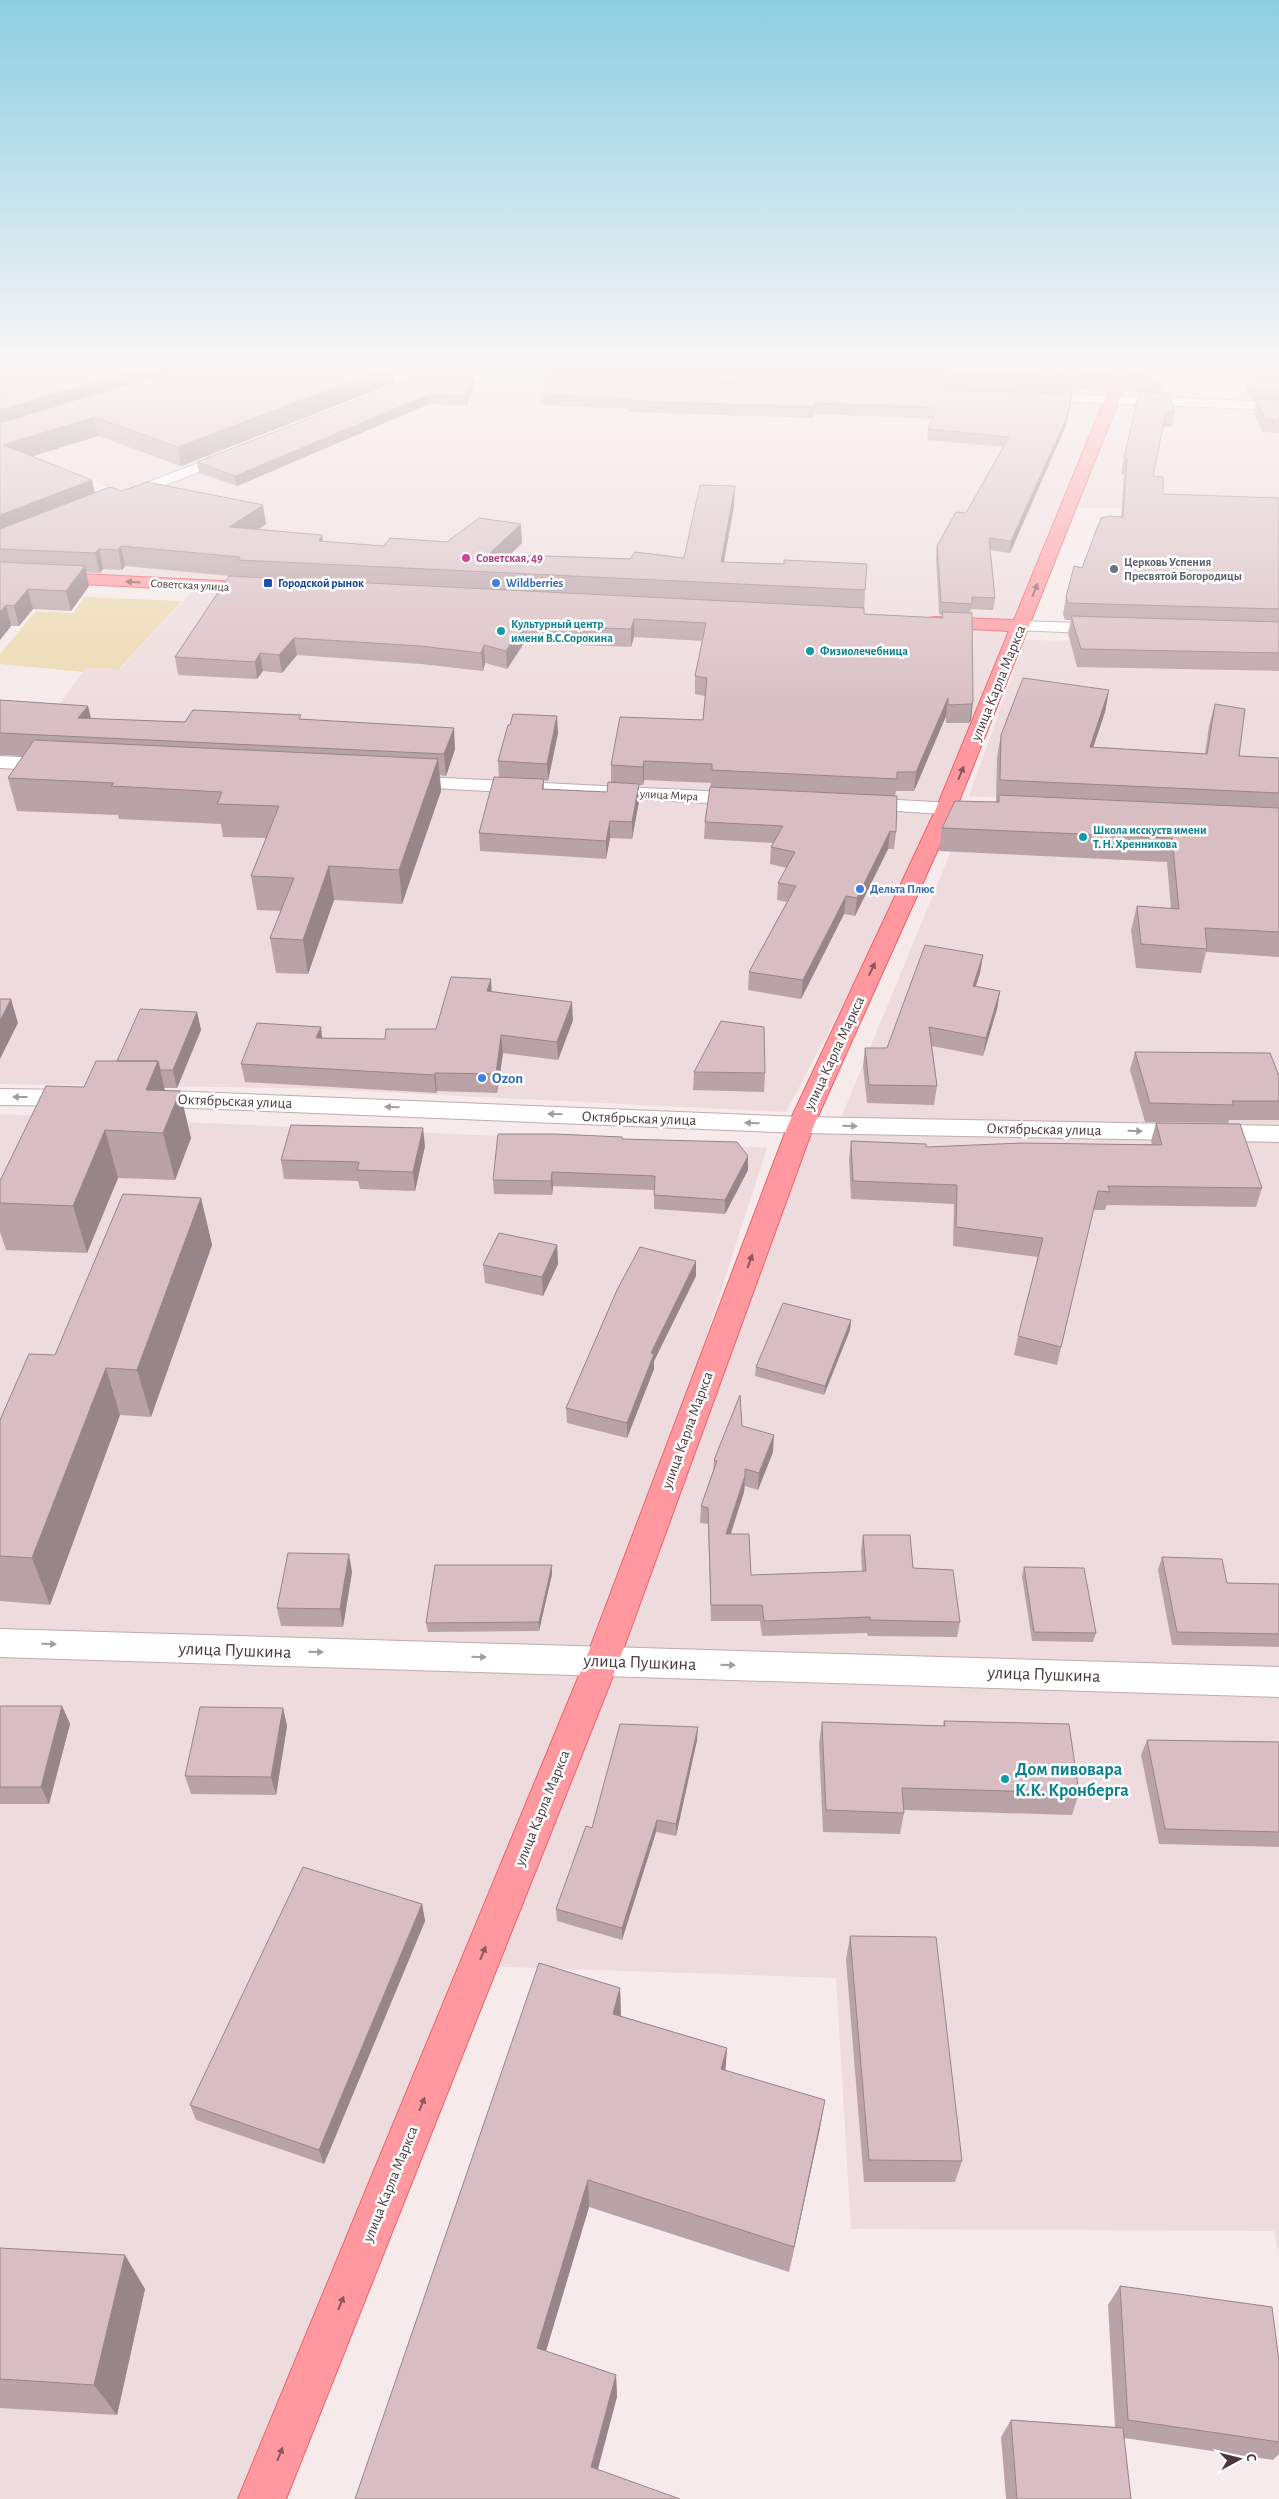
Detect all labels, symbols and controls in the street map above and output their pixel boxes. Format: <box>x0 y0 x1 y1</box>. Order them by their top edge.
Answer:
marker: Советская, 49 <box>460 552 472 564</box>
place label: Советская, 49 <box>476 552 543 564</box>
place label: Церковь Успения Пресвятой Богородицы <box>1124 556 1242 582</box>
marker: Церковь Успения Пресвятой Богородицы <box>1108 563 1120 575</box>
street label: Советская улица <box>150 577 230 594</box>
marker: Городской рынок <box>262 577 274 589</box>
place label: Городской рынок <box>278 577 364 589</box>
marker: Wildberries <box>490 577 502 589</box>
place label: Wildberries <box>506 577 564 589</box>
one-way arrow <box>125 578 141 586</box>
one-way arrow <box>1032 583 1040 597</box>
place label: Культурный центр имени В.С.Сорокина <box>511 618 613 644</box>
street label: улица Карла Маркса <box>968 623 1029 744</box>
marker: Культурный центр имени В.С.Сорокина <box>495 625 507 637</box>
marker: Физиолечебница <box>804 645 816 657</box>
place label: Физиолечебница <box>820 645 908 657</box>
one-way arrow <box>957 765 965 780</box>
street label: улица Мира <box>639 787 699 804</box>
place label: Школа исскуств имени Т. Н. Хренникова <box>1093 824 1207 850</box>
marker: Школа исскуств имени Т. Н. Хренникова <box>1077 831 1089 843</box>
marker: Дельта Плюс <box>854 883 866 895</box>
place label: Дельта Плюс <box>870 883 935 895</box>
one-way arrow <box>869 962 877 976</box>
street label: улица Карла Маркса <box>801 994 867 1113</box>
place label: Ozon <box>492 1071 523 1086</box>
marker: Ozon <box>476 1072 488 1084</box>
street label: Октябрьская улица <box>177 1092 293 1111</box>
one-way arrow <box>12 1093 28 1101</box>
one-way arrow <box>384 1103 400 1111</box>
street label: Октябрьская улица <box>581 1109 697 1128</box>
one-way arrow <box>547 1110 563 1118</box>
one-way arrow <box>744 1118 760 1126</box>
street label: Октябрьская улица <box>986 1121 1102 1138</box>
one-way arrow <box>842 1122 858 1130</box>
one-way arrow <box>1127 1127 1143 1135</box>
one-way arrow <box>746 1253 754 1268</box>
street label: улица Карла Маркса <box>659 1370 716 1492</box>
one-way arrow <box>41 1640 57 1648</box>
street label: улица Пушкина <box>177 1640 292 1662</box>
one-way arrow <box>308 1648 324 1656</box>
street label: улица Пушкина <box>582 1652 697 1674</box>
one-way arrow <box>471 1653 487 1661</box>
one-way arrow <box>721 1661 737 1669</box>
street label: улица Пушкина <box>986 1664 1101 1686</box>
street label: улица Карла Маркса <box>512 1748 573 1869</box>
place label: Дом пивовара К.К. Кронберга <box>1015 1761 1129 1800</box>
marker: Дом пивовара К.К. Кронберга <box>999 1773 1011 1785</box>
one-way arrow <box>480 1946 487 1961</box>
one-way arrow <box>418 2096 426 2111</box>
street label: улица Карла Маркса <box>360 2124 421 2245</box>
one-way arrow <box>337 2295 345 2310</box>
north arrow <box>1214 2434 1264 2484</box>
one-way arrow <box>276 2446 284 2461</box>
text: С <box>1243 2453 1258 2462</box>

